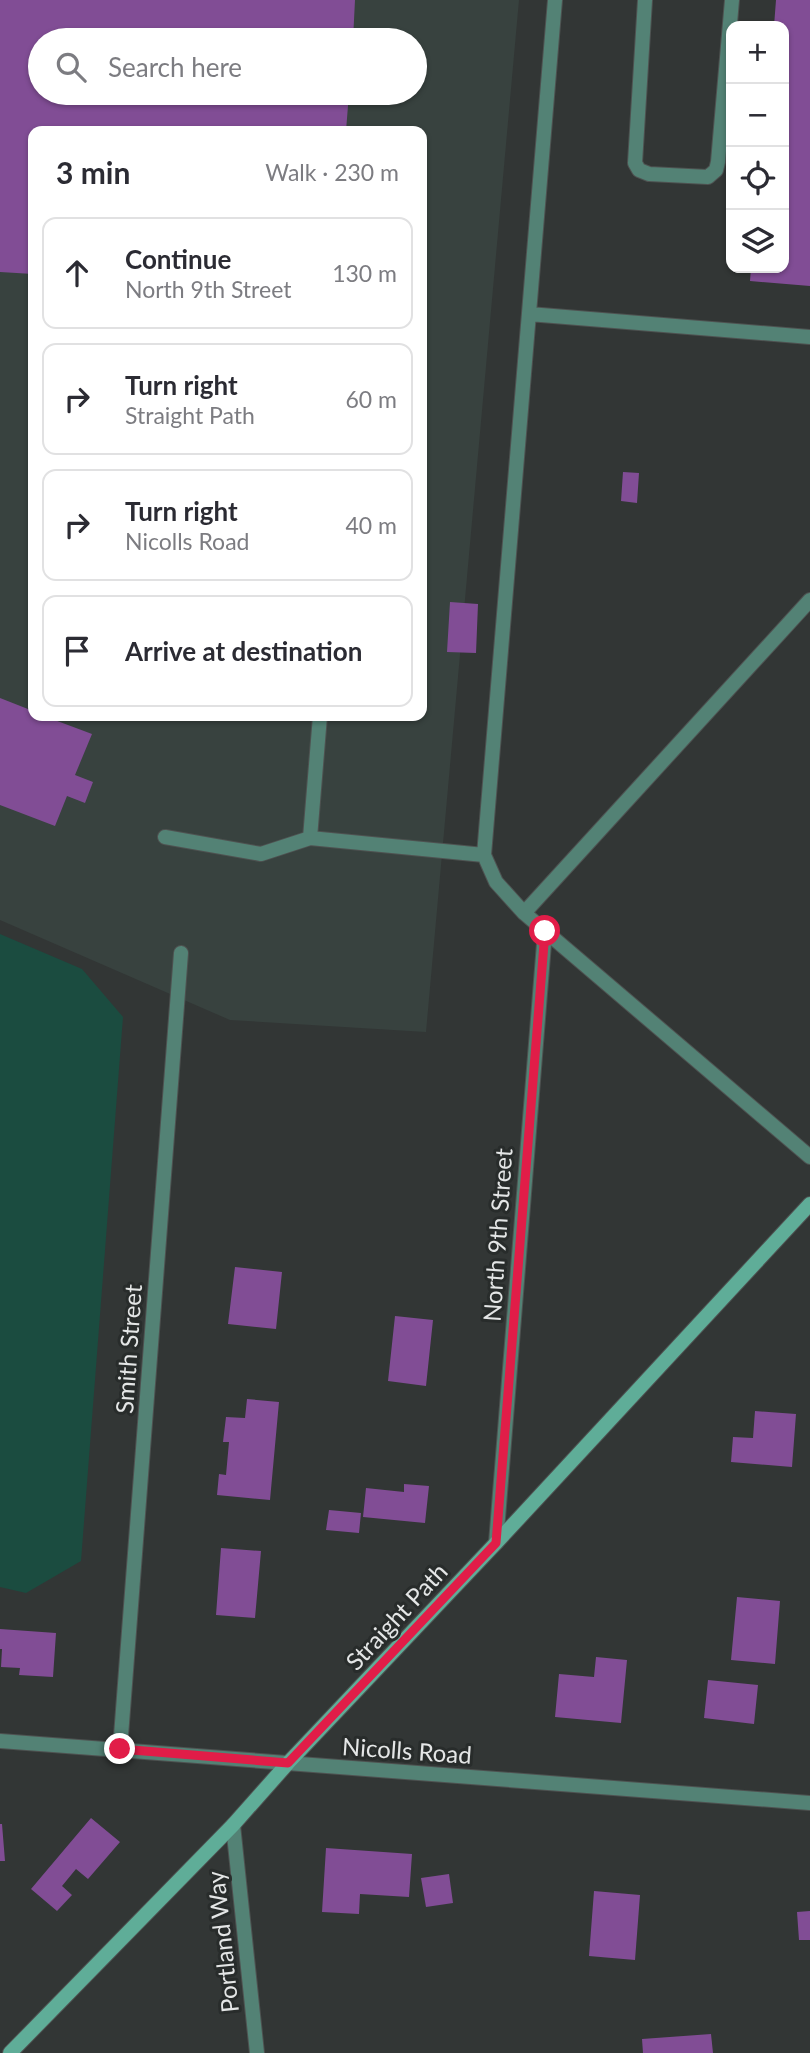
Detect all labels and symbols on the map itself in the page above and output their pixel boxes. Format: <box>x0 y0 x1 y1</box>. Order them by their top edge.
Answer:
route start <box>529 915 560 946</box>
street label: North 9th Street <box>476 1147 518 1323</box>
street label: Smith Street <box>109 1283 147 1415</box>
street label: Straight Path <box>339 1557 453 1675</box>
street label: Nicolls Road <box>341 1731 473 1769</box>
route end <box>104 1733 135 1764</box>
street label: Portland Way <box>200 1869 244 2014</box>

